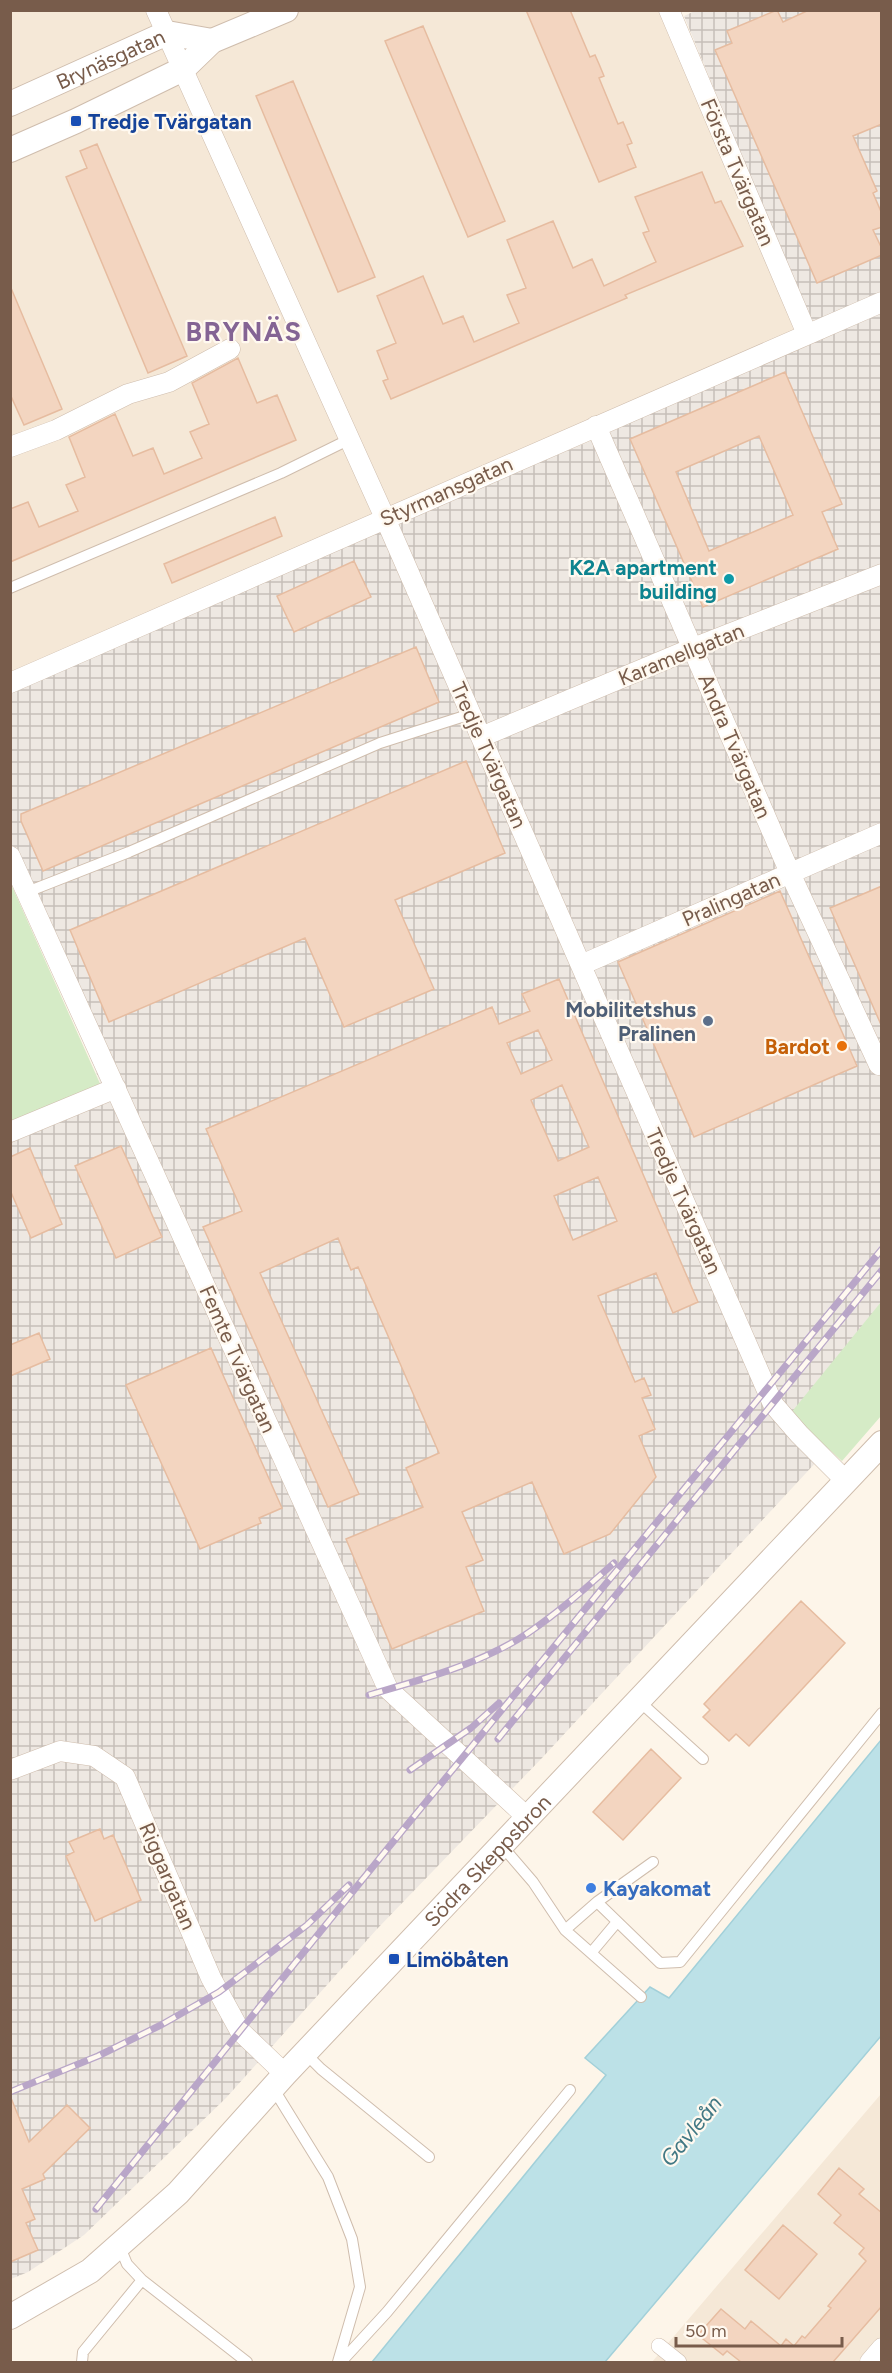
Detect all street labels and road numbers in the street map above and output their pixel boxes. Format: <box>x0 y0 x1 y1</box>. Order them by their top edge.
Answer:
street label: Brynäsgatan <box>52 23 168 94</box>
street label: Första Tvärgatan <box>696 95 780 249</box>
street label: Styrmansgatan <box>376 451 516 531</box>
street label: Karamellgatan <box>615 617 747 691</box>
street label: Andra Tvärgatan <box>693 670 777 822</box>
street label: Tredje Tvärgatan <box>446 678 532 832</box>
street label: Pralingatan <box>678 866 784 932</box>
street label: Tredje Tvärgatan <box>641 1124 727 1278</box>
street label: Femte Tvärgatan <box>194 1281 282 1437</box>
street label: Södra Skeppsbron <box>419 1789 556 1932</box>
street label: Riggargatan <box>134 1819 202 1933</box>

